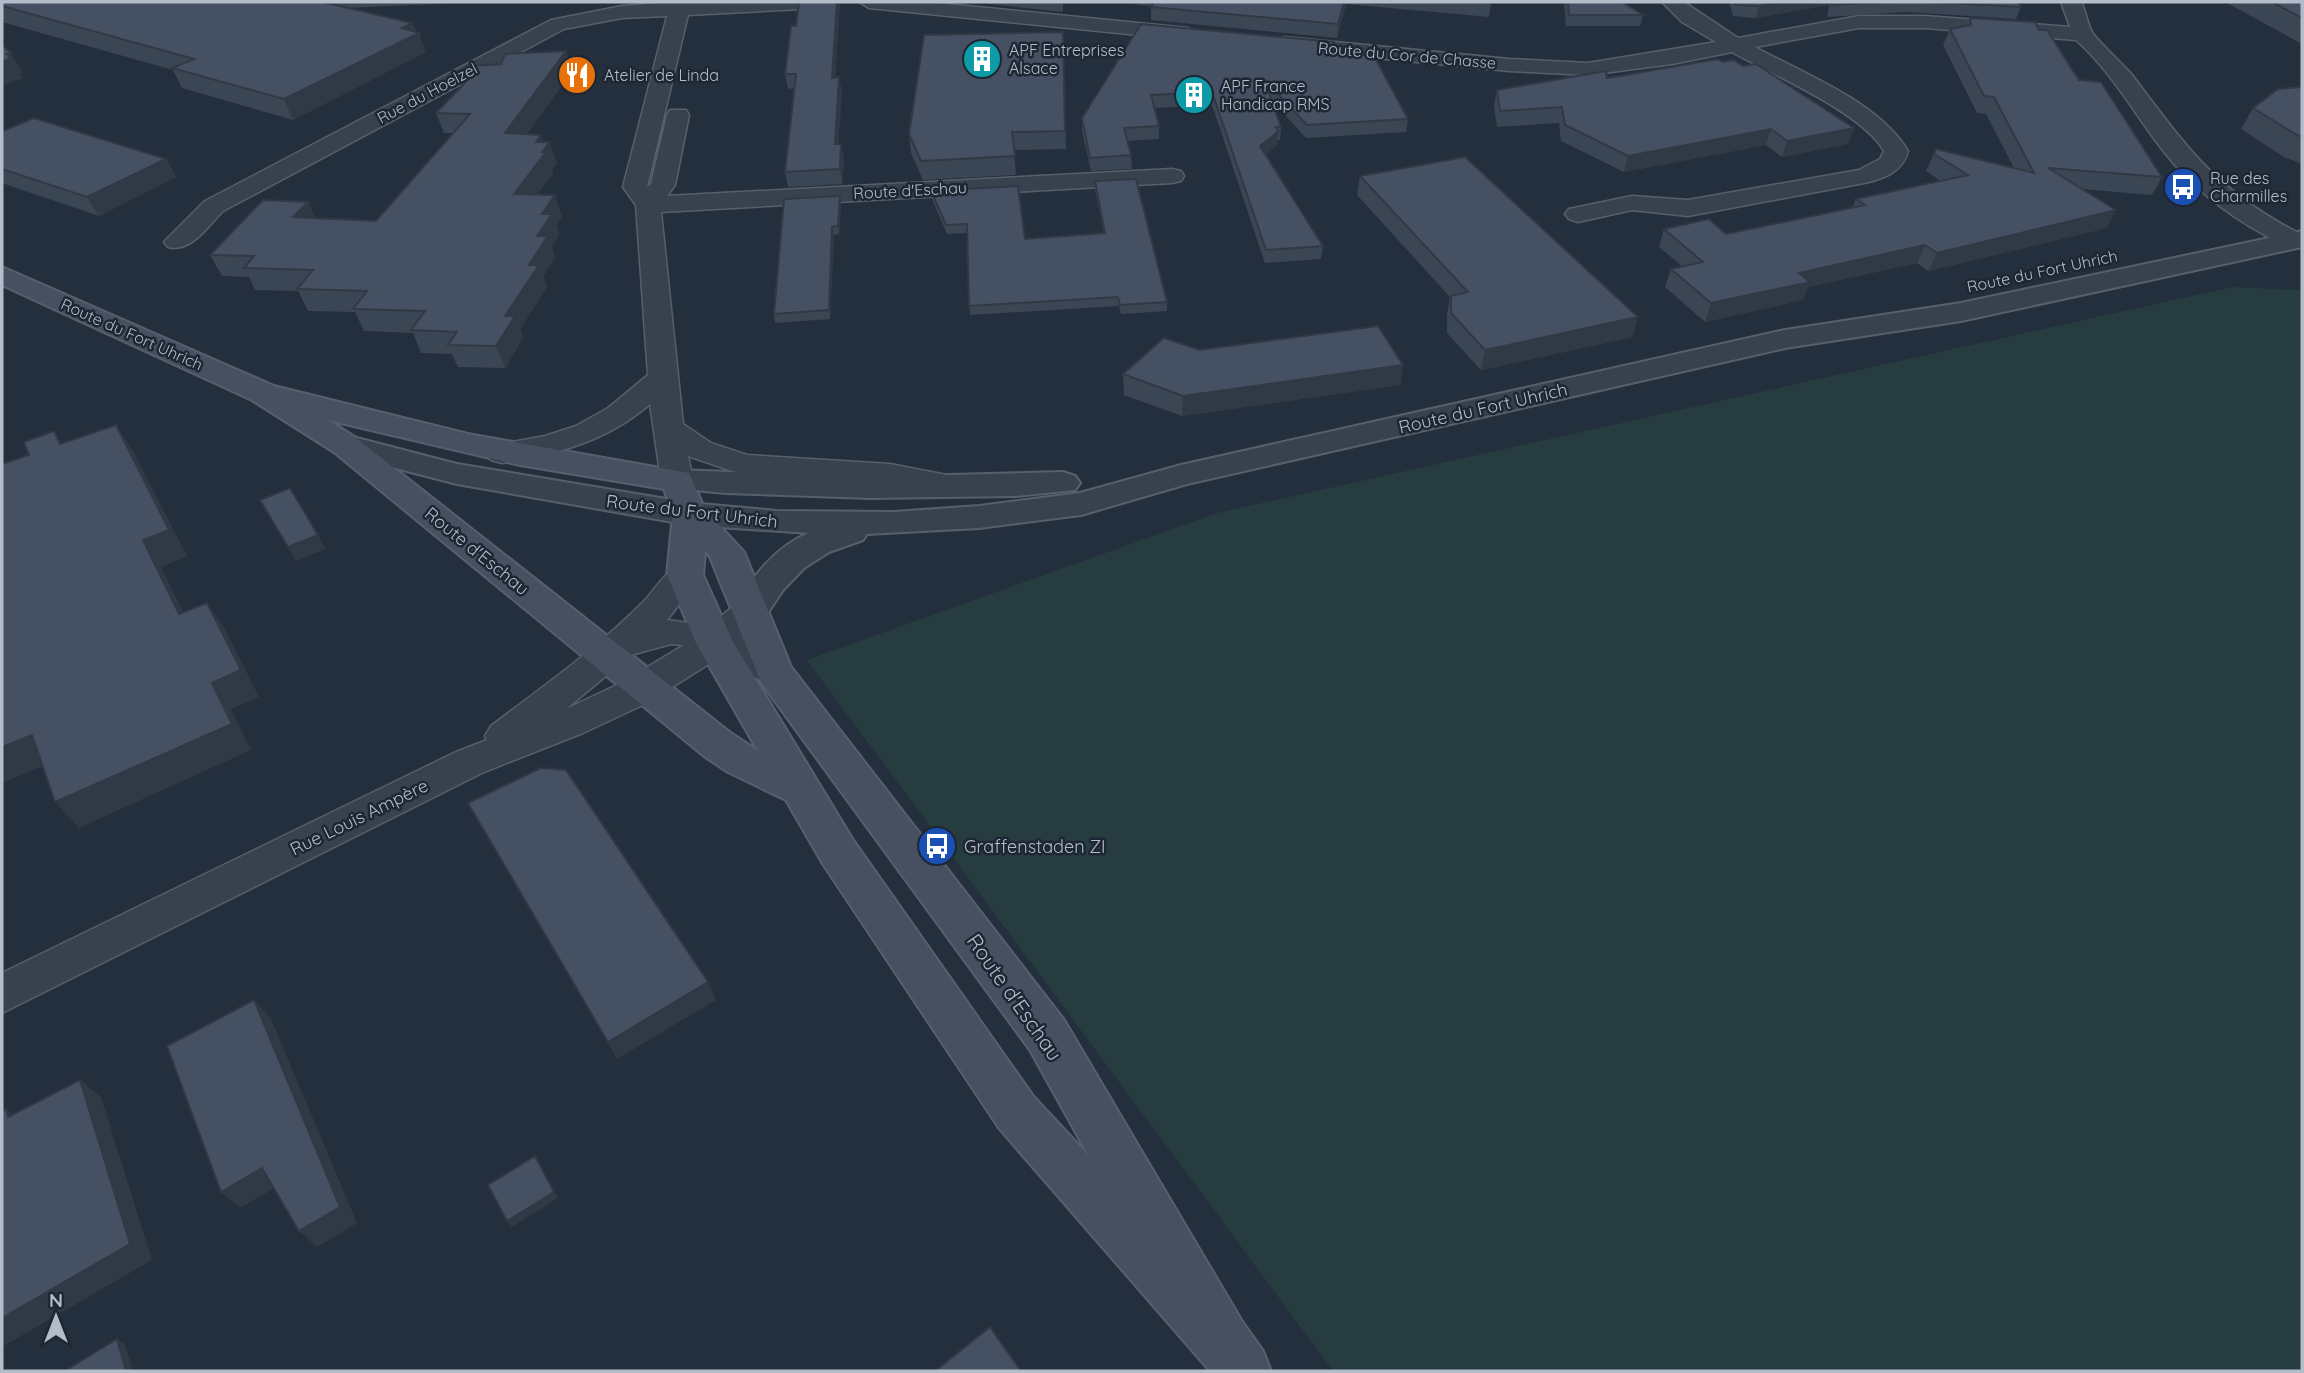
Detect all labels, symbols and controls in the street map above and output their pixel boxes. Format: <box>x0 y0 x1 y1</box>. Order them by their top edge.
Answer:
street label: Route du Cor de Chasse <box>1317 37 1497 73</box>
building icon: APF Entreprises Alsace <box>961 38 1003 80</box>
place label: APF Entreprises Alsace <box>1009 40 1124 78</box>
restaurant icon: Atelier de Linda <box>556 54 598 96</box>
street label: Rue du Hoelzel <box>373 58 481 128</box>
place label: Atelier de Linda <box>604 65 719 85</box>
building icon: APF France Handicap RMS <box>1173 74 1215 116</box>
place label: APF France Handicap RMS <box>1221 76 1330 114</box>
bus stop icon: Rue des Charmilles <box>2162 166 2204 208</box>
place label: Rue des Charmilles <box>2210 168 2287 206</box>
street label: Route d'Eschau <box>853 177 967 203</box>
street label: Route du Fort Uhrich <box>1965 245 2119 297</box>
street label: Route du Fort Uhrich <box>58 294 206 374</box>
street label: Route du Fort Uhrich <box>1396 377 1570 439</box>
street label: Route du Fort Uhrich <box>605 489 779 533</box>
street label: Route d'Eschau <box>420 502 534 600</box>
street label: Rue Louis Ampère <box>286 774 432 860</box>
bus stop icon: Graffenstaden ZI <box>916 825 958 867</box>
place label: Graffenstaden ZI <box>964 835 1106 858</box>
street label: Route d'Eschau <box>962 928 1068 1066</box>
north arrow <box>21 1282 91 1352</box>
text: N <box>49 1288 63 1312</box>

